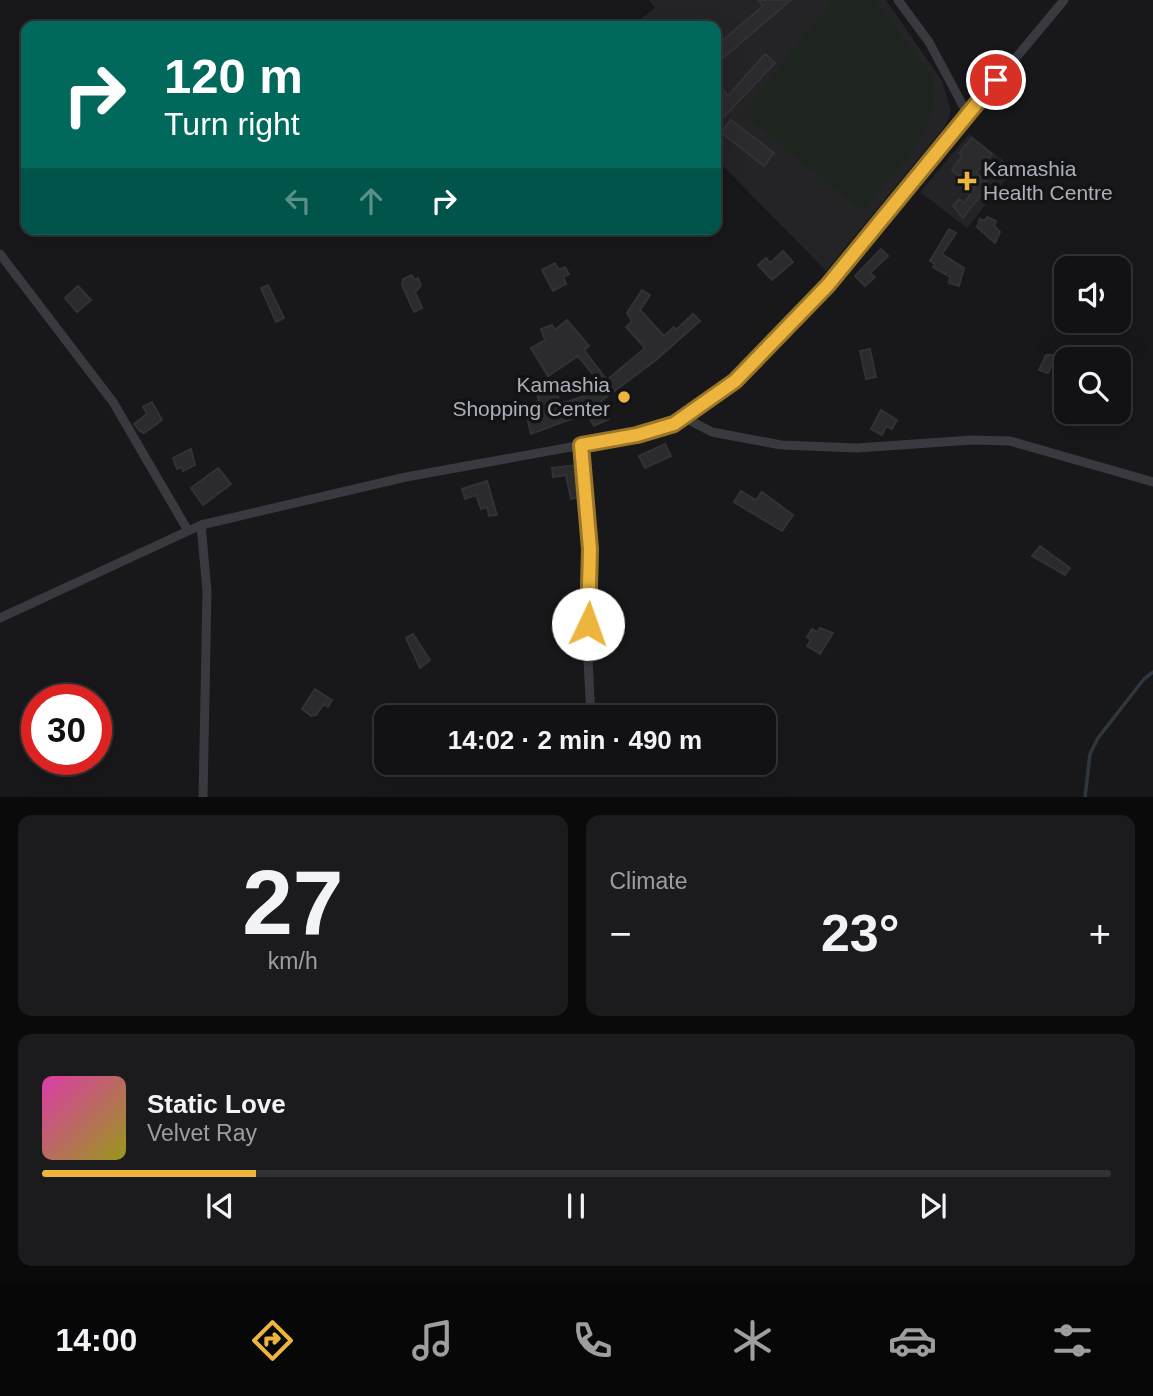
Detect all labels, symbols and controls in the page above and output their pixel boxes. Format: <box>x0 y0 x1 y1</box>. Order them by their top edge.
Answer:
icon: right <box>49 49 140 140</box>
text: 120 m <box>164 49 303 103</box>
pin <box>966 50 1026 110</box>
icon: arrive <box>977 61 1015 99</box>
text: Turn right <box>164 106 300 142</box>
place label: Kamashia Health Centre <box>983 157 1113 204</box>
marker: Kamashia Health Centre <box>957 171 977 191</box>
icon: left <box>279 182 317 220</box>
icon: ahead <box>352 182 390 220</box>
icon: right <box>425 182 463 220</box>
map controls <box>1054 256 1131 424</box>
button: sound <box>1054 256 1131 333</box>
button: search <box>1054 347 1131 424</box>
place label: Kamashia Shopping Center <box>452 373 610 420</box>
marker: Kamashia Shopping Center <box>616 389 632 405</box>
position arrow <box>551 587 625 661</box>
speed limit sign: 30 <box>21 684 112 775</box>
text: 14:02 · 2 min · 490 m <box>448 725 702 755</box>
text: 27 <box>242 852 343 953</box>
text: Climate <box>610 868 687 894</box>
text: 23° <box>821 904 900 962</box>
text: − <box>610 913 632 955</box>
text: + <box>1089 913 1111 955</box>
text: km/h <box>268 948 318 974</box>
text: Static Love <box>147 1089 286 1119</box>
text: Velvet Ray <box>147 1120 257 1146</box>
icon: previous <box>201 1187 239 1225</box>
icon: pause <box>557 1187 595 1225</box>
icon: next <box>914 1187 952 1225</box>
icon: directions <box>248 1316 297 1365</box>
icon: music <box>408 1316 457 1365</box>
icon: phone <box>568 1316 617 1365</box>
icon: climate <box>728 1316 777 1365</box>
icon: car <box>888 1316 937 1365</box>
icon: filters <box>1048 1316 1097 1365</box>
text: 14:00 <box>56 1322 137 1358</box>

